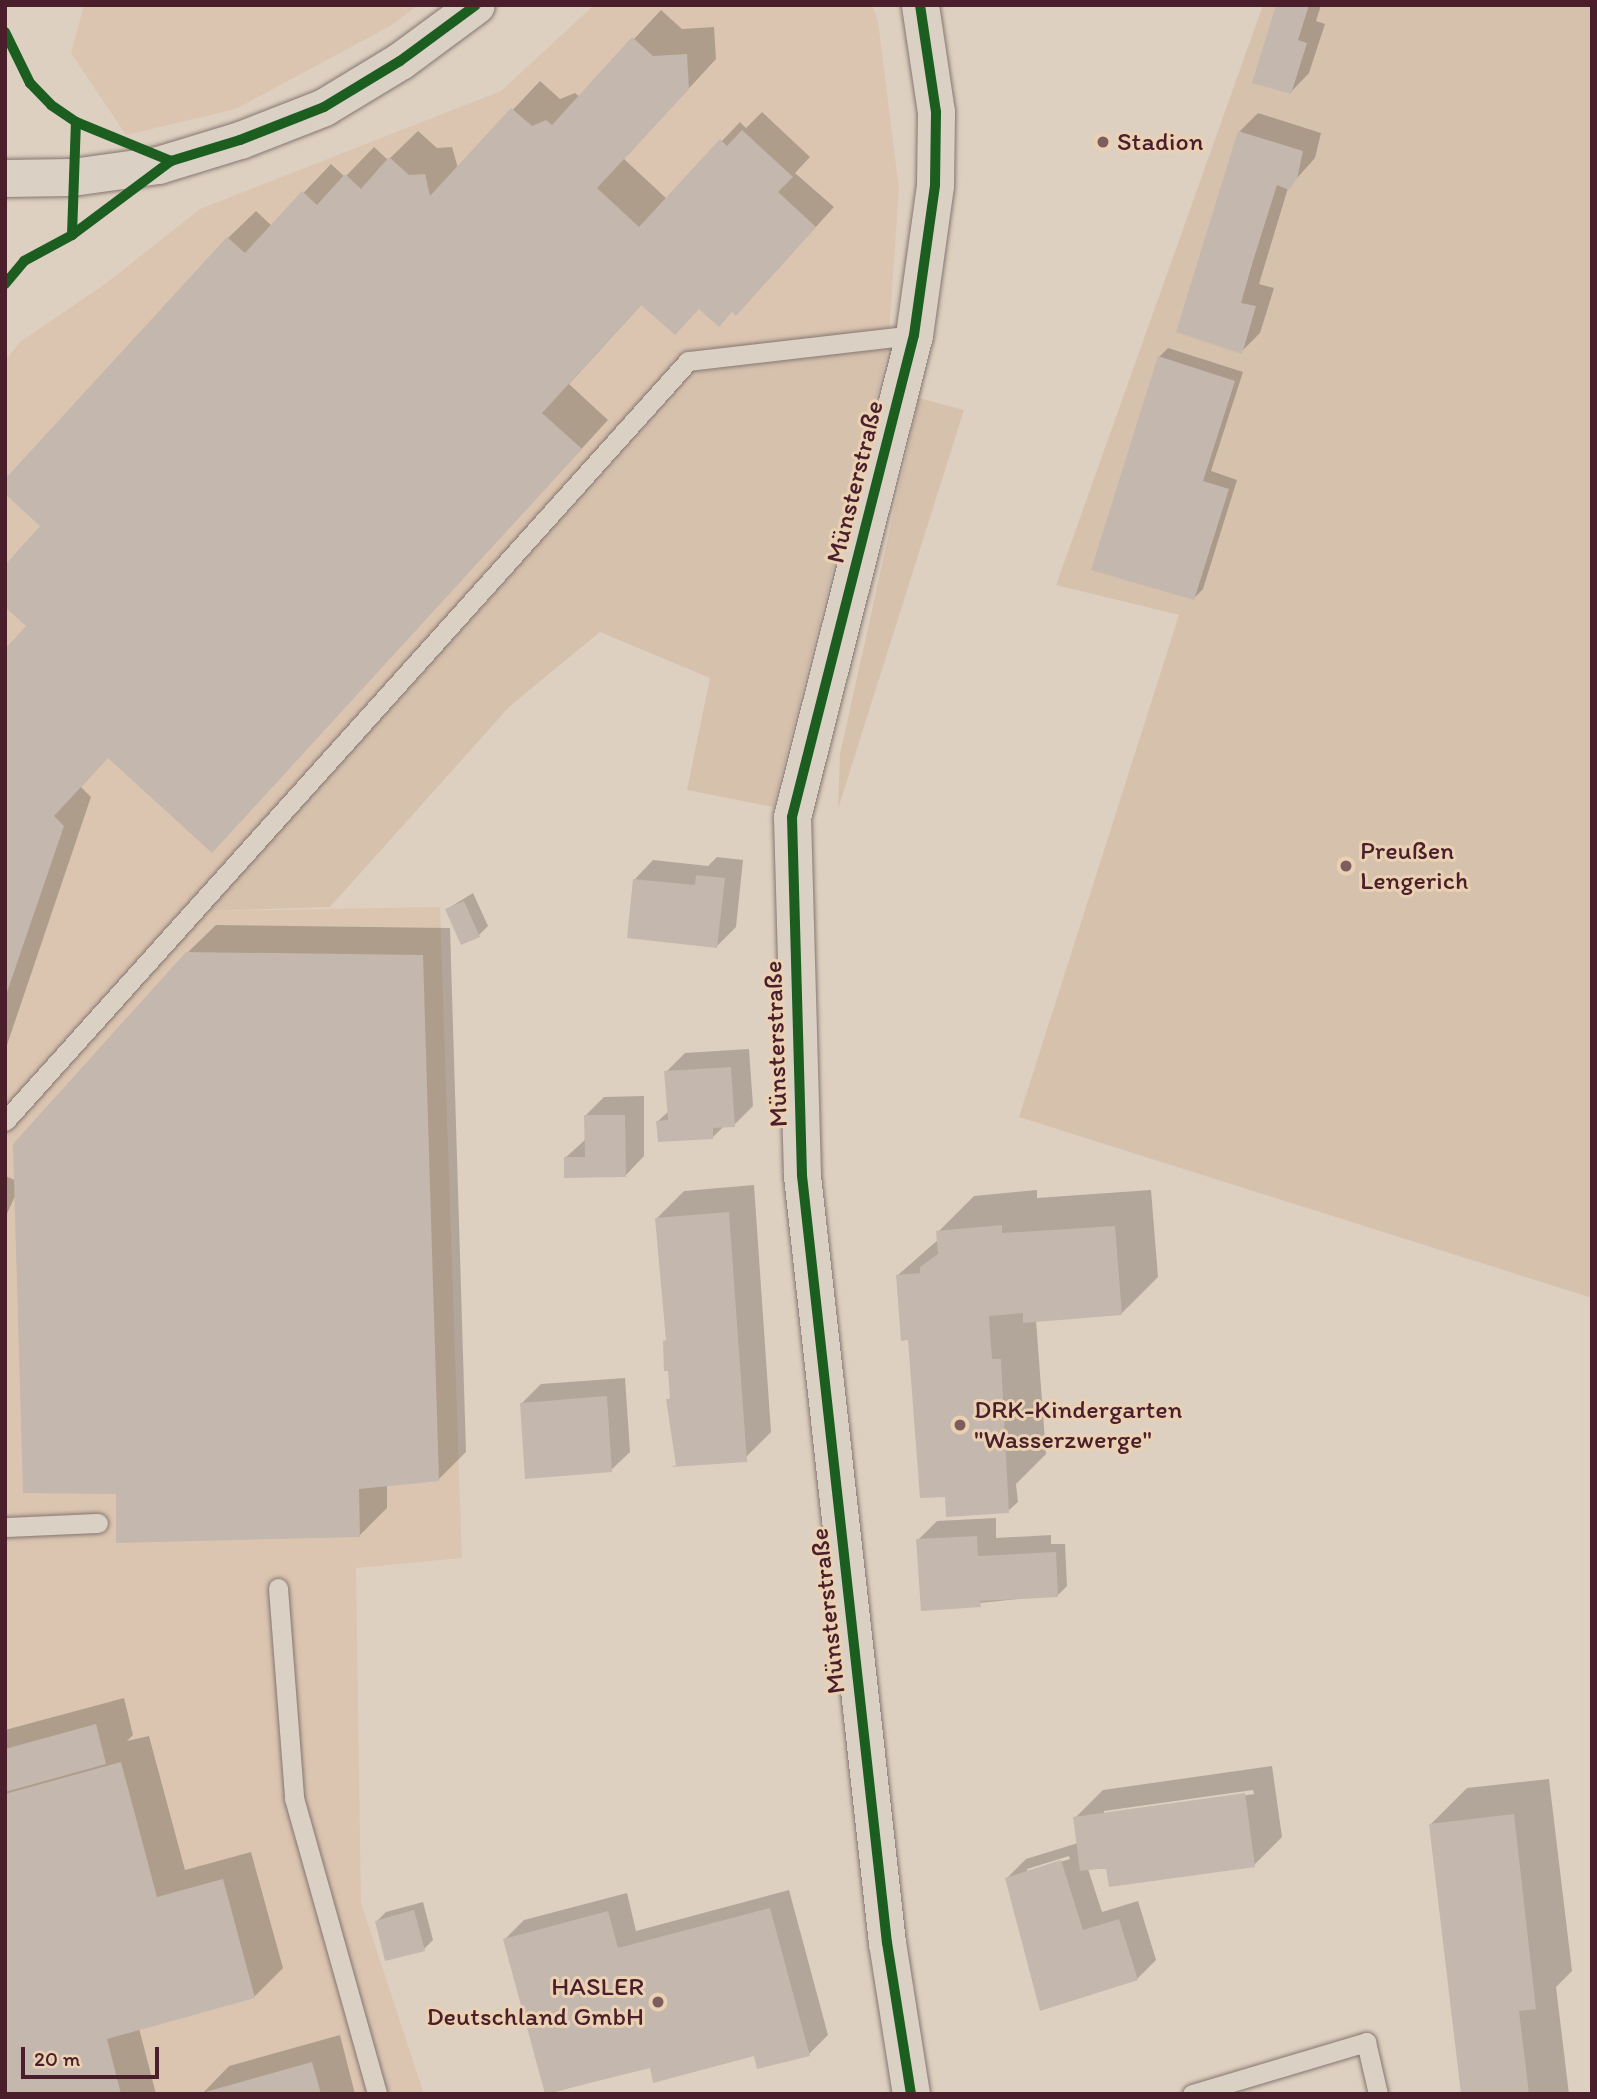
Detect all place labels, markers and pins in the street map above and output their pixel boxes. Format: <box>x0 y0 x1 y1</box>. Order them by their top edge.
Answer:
place label: Stadion <box>1117 126 1203 158</box>
marker: Stadion <box>1095 134 1111 150</box>
place label: Preußen Lengerich <box>1360 835 1468 896</box>
marker: Preußen Lengerich <box>1338 858 1354 874</box>
place label: DRK-Kindergarten "Wasserzwerge" <box>974 1394 1182 1456</box>
marker: DRK-Kindergarten "Wasserzwerge" <box>952 1417 968 1433</box>
place label: HASLER Deutschland GmbH <box>426 1971 644 2032</box>
marker: HASLER Deutschland GmbH <box>650 1994 666 2010</box>

